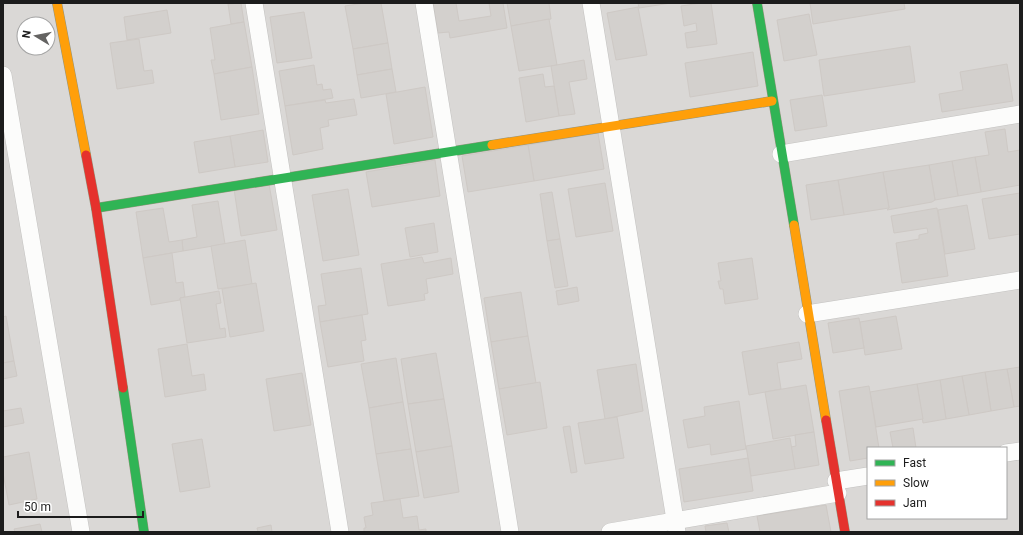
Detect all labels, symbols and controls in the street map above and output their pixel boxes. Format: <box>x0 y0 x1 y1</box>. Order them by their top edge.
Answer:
north arrow <box>16 16 56 56</box>
text: N <box>20 29 34 39</box>
legend <box>867 447 1007 519</box>
text: Fast <box>903 456 926 470</box>
text: Slow <box>903 476 929 490</box>
scale bar <box>18 493 143 519</box>
text: Jam <box>903 496 927 510</box>
text: 50 m <box>24 500 51 514</box>

